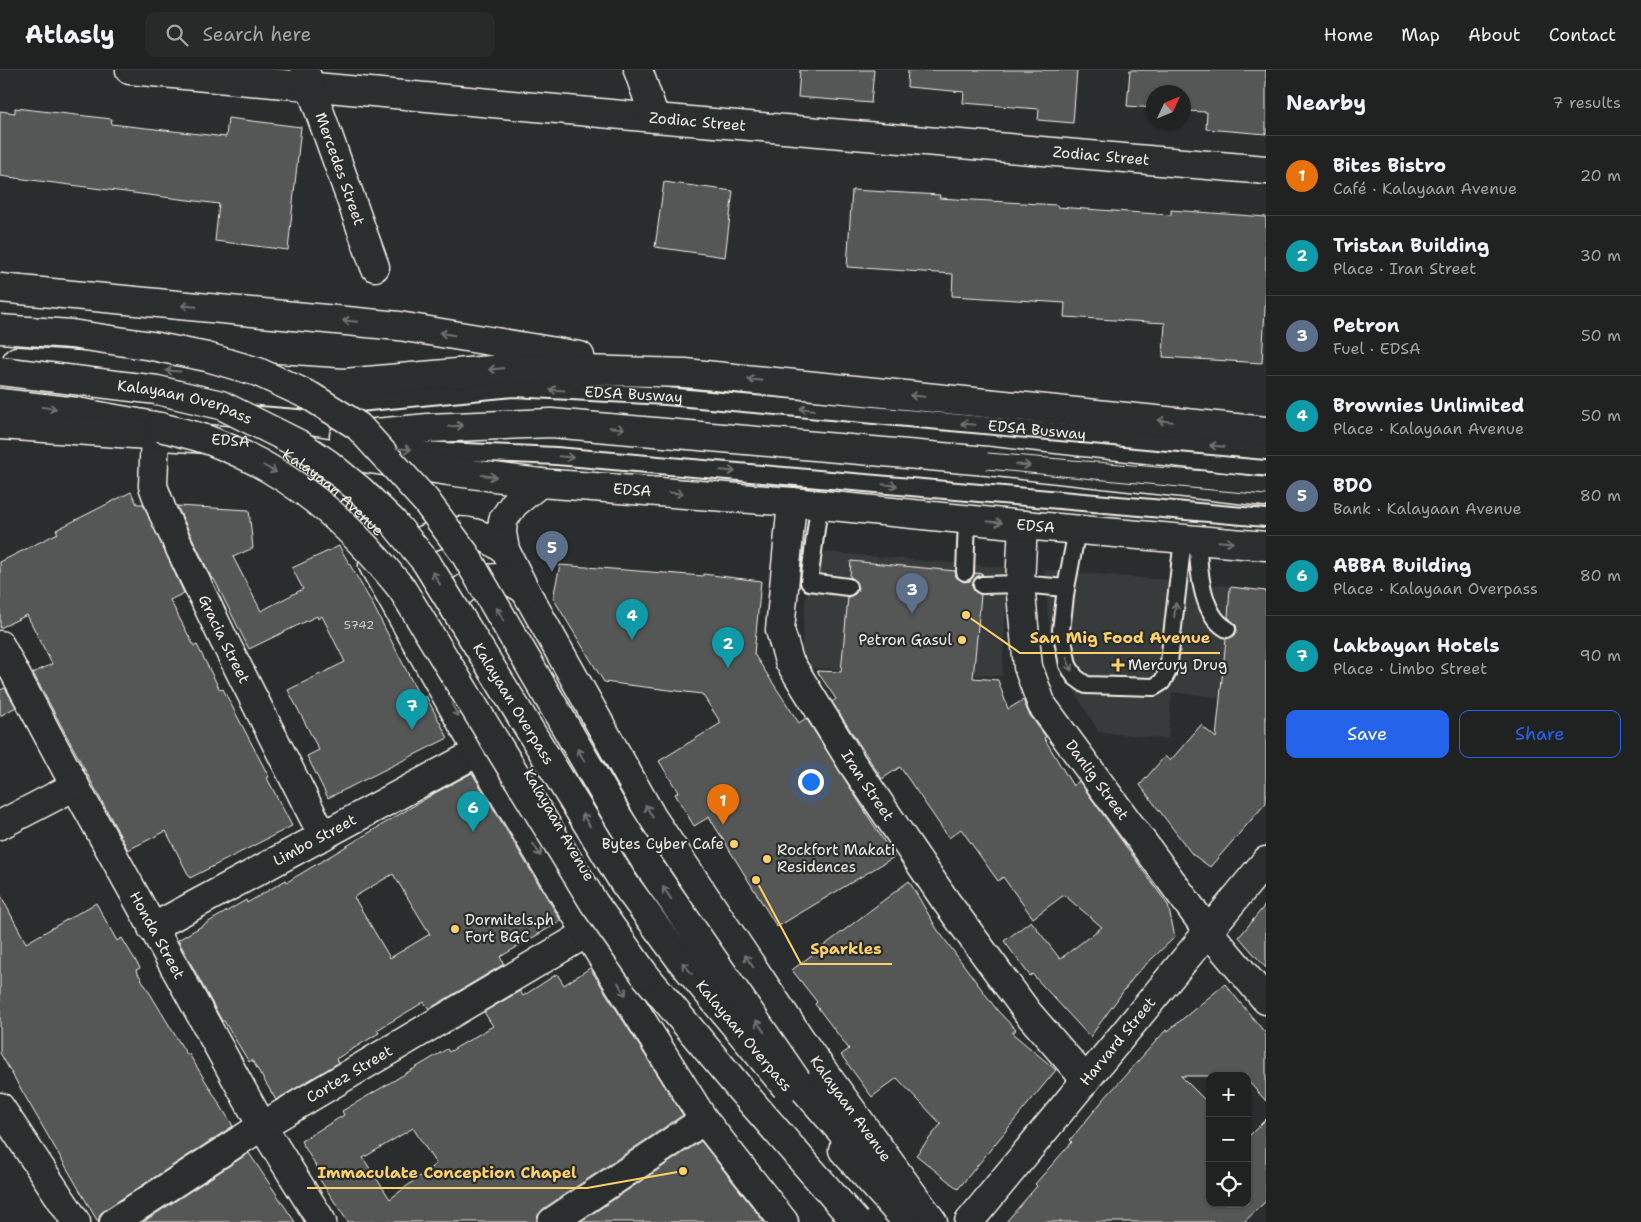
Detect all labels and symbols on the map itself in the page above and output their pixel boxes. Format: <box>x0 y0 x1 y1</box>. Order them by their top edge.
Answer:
north arrow <box>1146 85 1191 130</box>
street label: Zodiac Street <box>648 108 747 136</box>
street label: Mercedes Street <box>311 110 369 228</box>
street label: Zodiac Street <box>1052 142 1150 170</box>
one-way arrow <box>181 302 197 311</box>
one-way arrow <box>343 317 359 326</box>
one-way arrow <box>439 328 455 338</box>
one-way arrow <box>489 365 505 374</box>
one-way arrow <box>165 367 181 376</box>
street label: Kalayaan Overpass <box>116 375 256 429</box>
one-way arrow <box>747 375 763 385</box>
street label: EDSA Busway <box>584 382 684 407</box>
one-way arrow <box>550 385 566 394</box>
one-way arrow <box>909 391 925 401</box>
one-way arrow <box>40 403 56 413</box>
one-way arrow <box>799 404 815 413</box>
street label: EDSA Busway <box>987 416 1087 444</box>
one-way arrow <box>1158 416 1174 426</box>
one-way arrow <box>961 419 977 429</box>
one-way arrow <box>447 422 463 431</box>
one-way arrow <box>609 424 625 433</box>
street label: EDSA <box>211 429 250 452</box>
one-way arrow <box>1210 442 1226 451</box>
street label: Kalayaan Avenue <box>279 444 388 540</box>
one-way arrow <box>395 444 411 454</box>
one-way arrow <box>558 452 574 462</box>
one-way arrow <box>1015 460 1031 470</box>
one-way arrow <box>262 465 277 474</box>
one-way arrow <box>719 466 735 476</box>
one-way arrow <box>480 472 496 482</box>
street label: EDSA <box>612 479 652 501</box>
one-way arrow <box>881 480 897 490</box>
one-way arrow <box>668 489 684 498</box>
street label: EDSA <box>1015 514 1056 538</box>
one-way arrow <box>987 518 1003 527</box>
pin: 5 <box>536 531 568 572</box>
one-way arrow <box>1218 538 1234 547</box>
one-way arrow <box>430 571 440 585</box>
pin: 3 <box>896 573 928 614</box>
street label: Gracia Street <box>194 592 254 687</box>
pin: 4 <box>616 599 648 640</box>
one-way arrow <box>1170 602 1180 618</box>
one-way arrow <box>494 608 504 622</box>
house number: 5742 <box>344 617 374 633</box>
callout: San Mig Food Avenue <box>1020 622 1220 653</box>
pin: 2 <box>712 627 744 668</box>
text: San Mig Food Avenue <box>1030 627 1211 648</box>
place label: Petron Gasul <box>858 630 952 650</box>
marker: Petron Gasul <box>956 634 968 646</box>
street label: Kalayaan Overpass <box>468 639 559 768</box>
one-way arrow <box>1065 655 1074 671</box>
place label: Mercury Drug <box>1128 655 1227 675</box>
marker: Mercury Drug <box>1112 659 1124 671</box>
pin: 7 <box>396 689 428 730</box>
one-way arrow <box>450 703 460 717</box>
street label: Danlig Street <box>1061 736 1133 824</box>
street label: Iran Street <box>836 746 899 825</box>
one-way arrow <box>576 748 586 762</box>
street label: Kalayaan Avenue <box>519 765 599 885</box>
your location <box>798 769 824 795</box>
pin: 1 <box>707 784 739 825</box>
pin: 6 <box>457 791 489 832</box>
one-way arrow <box>644 804 654 819</box>
street label: Limbo Street <box>270 809 360 871</box>
one-way arrow <box>580 814 590 828</box>
place label: Bytes Cyber Cafe <box>602 834 724 854</box>
marker: Bytes Cyber Cafe <box>728 838 740 850</box>
place label: Rockfort Makati Residences <box>777 840 895 877</box>
one-way arrow <box>533 843 543 857</box>
marker: Rockfort Makati Residences <box>761 853 773 865</box>
one-way arrow <box>662 886 672 900</box>
street label: Honda Street <box>125 888 189 983</box>
place label: Dormitels.ph Fort BGC <box>465 910 554 947</box>
marker: Dormitels.ph Fort BGC <box>449 923 461 935</box>
callout: Sparkles <box>801 933 892 964</box>
text: Sparkles <box>810 938 882 959</box>
one-way arrow <box>743 955 753 969</box>
one-way arrow <box>682 962 693 975</box>
street label: Kalayaan Overpass <box>692 976 796 1096</box>
one-way arrow <box>617 981 627 995</box>
street label: Harvard Street <box>1075 993 1160 1090</box>
one-way arrow <box>754 1020 764 1034</box>
street label: Cortez Street <box>303 1041 396 1108</box>
street label: Kalayaan Avenue <box>805 1052 896 1166</box>
callout: Immaculate Conception Chapel <box>307 1157 587 1188</box>
text: Immaculate Conception Chapel <box>317 1162 577 1183</box>

